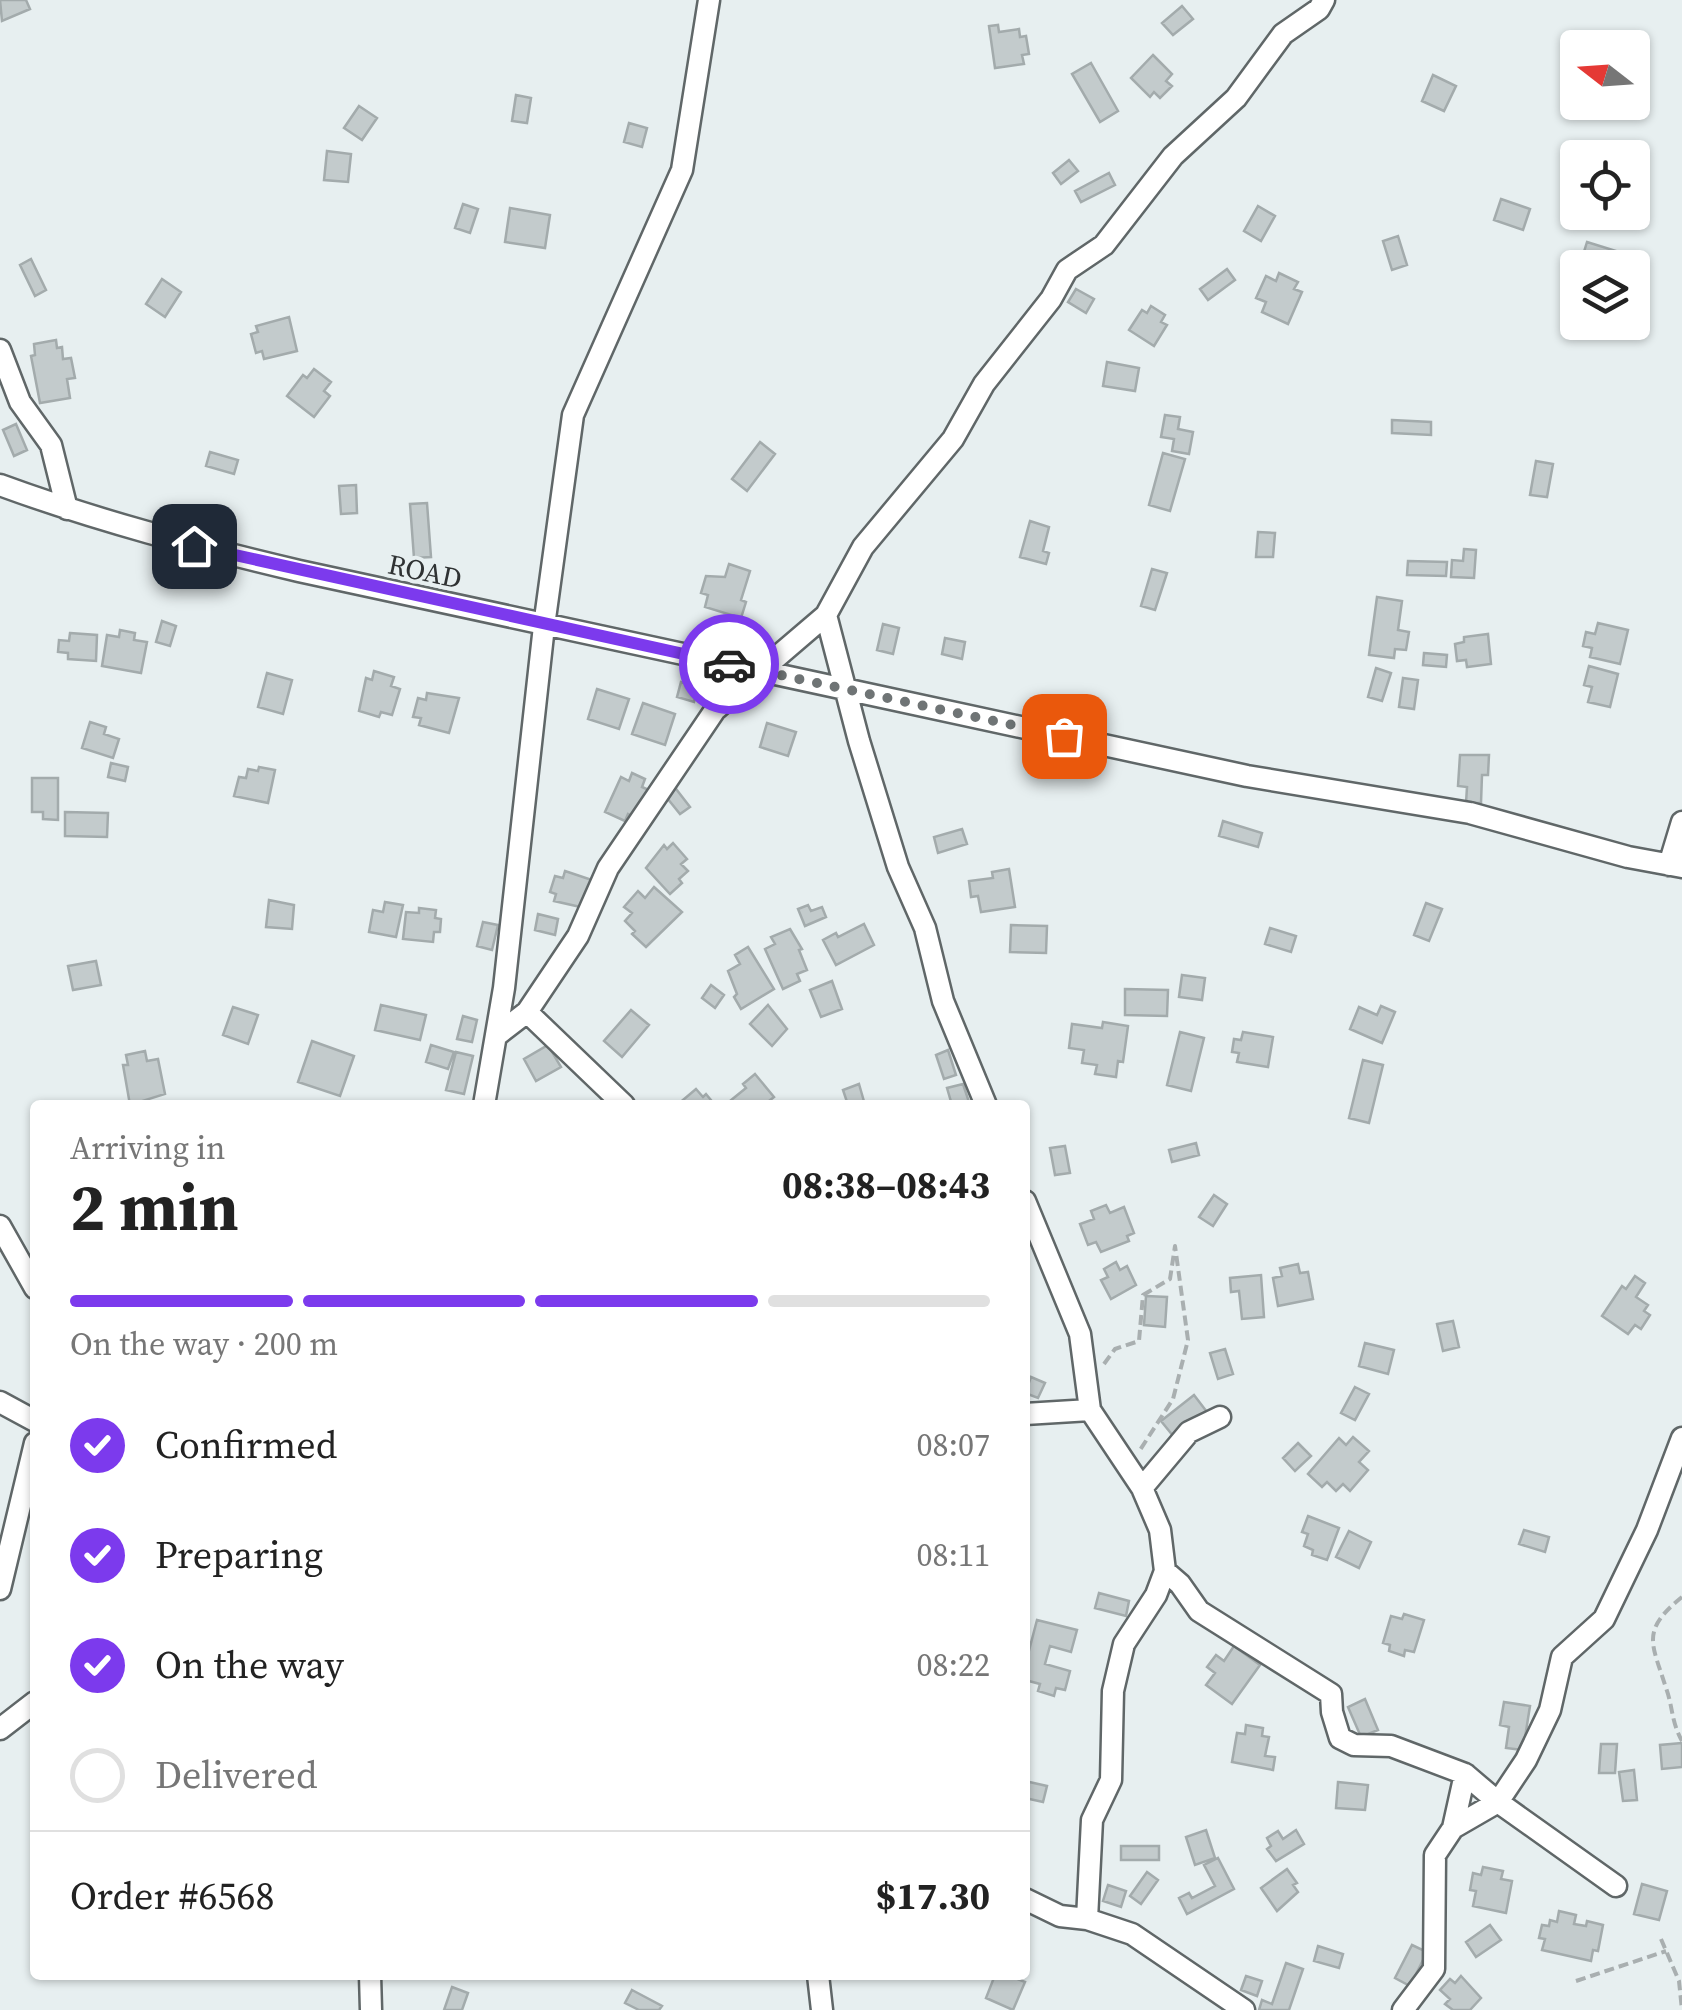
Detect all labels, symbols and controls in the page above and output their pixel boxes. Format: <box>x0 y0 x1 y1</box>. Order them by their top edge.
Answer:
north arrow <box>1560 30 1650 120</box>
map controls <box>1560 30 1650 340</box>
button: locate <box>1560 140 1650 230</box>
button: layers <box>1560 250 1650 340</box>
pin <box>152 504 237 589</box>
icon: home <box>167 519 222 574</box>
street label: ROAD <box>385 545 465 597</box>
courier <box>679 614 779 714</box>
icon: car <box>702 637 757 692</box>
pin <box>1022 694 1107 779</box>
icon: bag <box>1037 709 1092 764</box>
text: Arriving in <box>70 1126 225 1170</box>
text: 08:38–08:43 <box>782 1159 990 1211</box>
text: 2 min <box>70 1163 239 1252</box>
text: On the way · 200 m <box>70 1322 338 1366</box>
icon: check <box>70 1418 125 1473</box>
text: Confirmed <box>155 1419 337 1471</box>
text: 08:07 <box>916 1423 990 1467</box>
icon: check <box>70 1528 125 1583</box>
text: Preparing <box>155 1529 323 1581</box>
text: 08:11 <box>916 1533 990 1577</box>
icon: check <box>70 1638 125 1693</box>
text: On the way <box>155 1639 344 1691</box>
text: 08:22 <box>916 1643 990 1687</box>
text: Delivered <box>155 1749 318 1801</box>
text: Order #6568 <box>70 1870 274 1922</box>
text: $17.30 <box>876 1870 990 1922</box>

